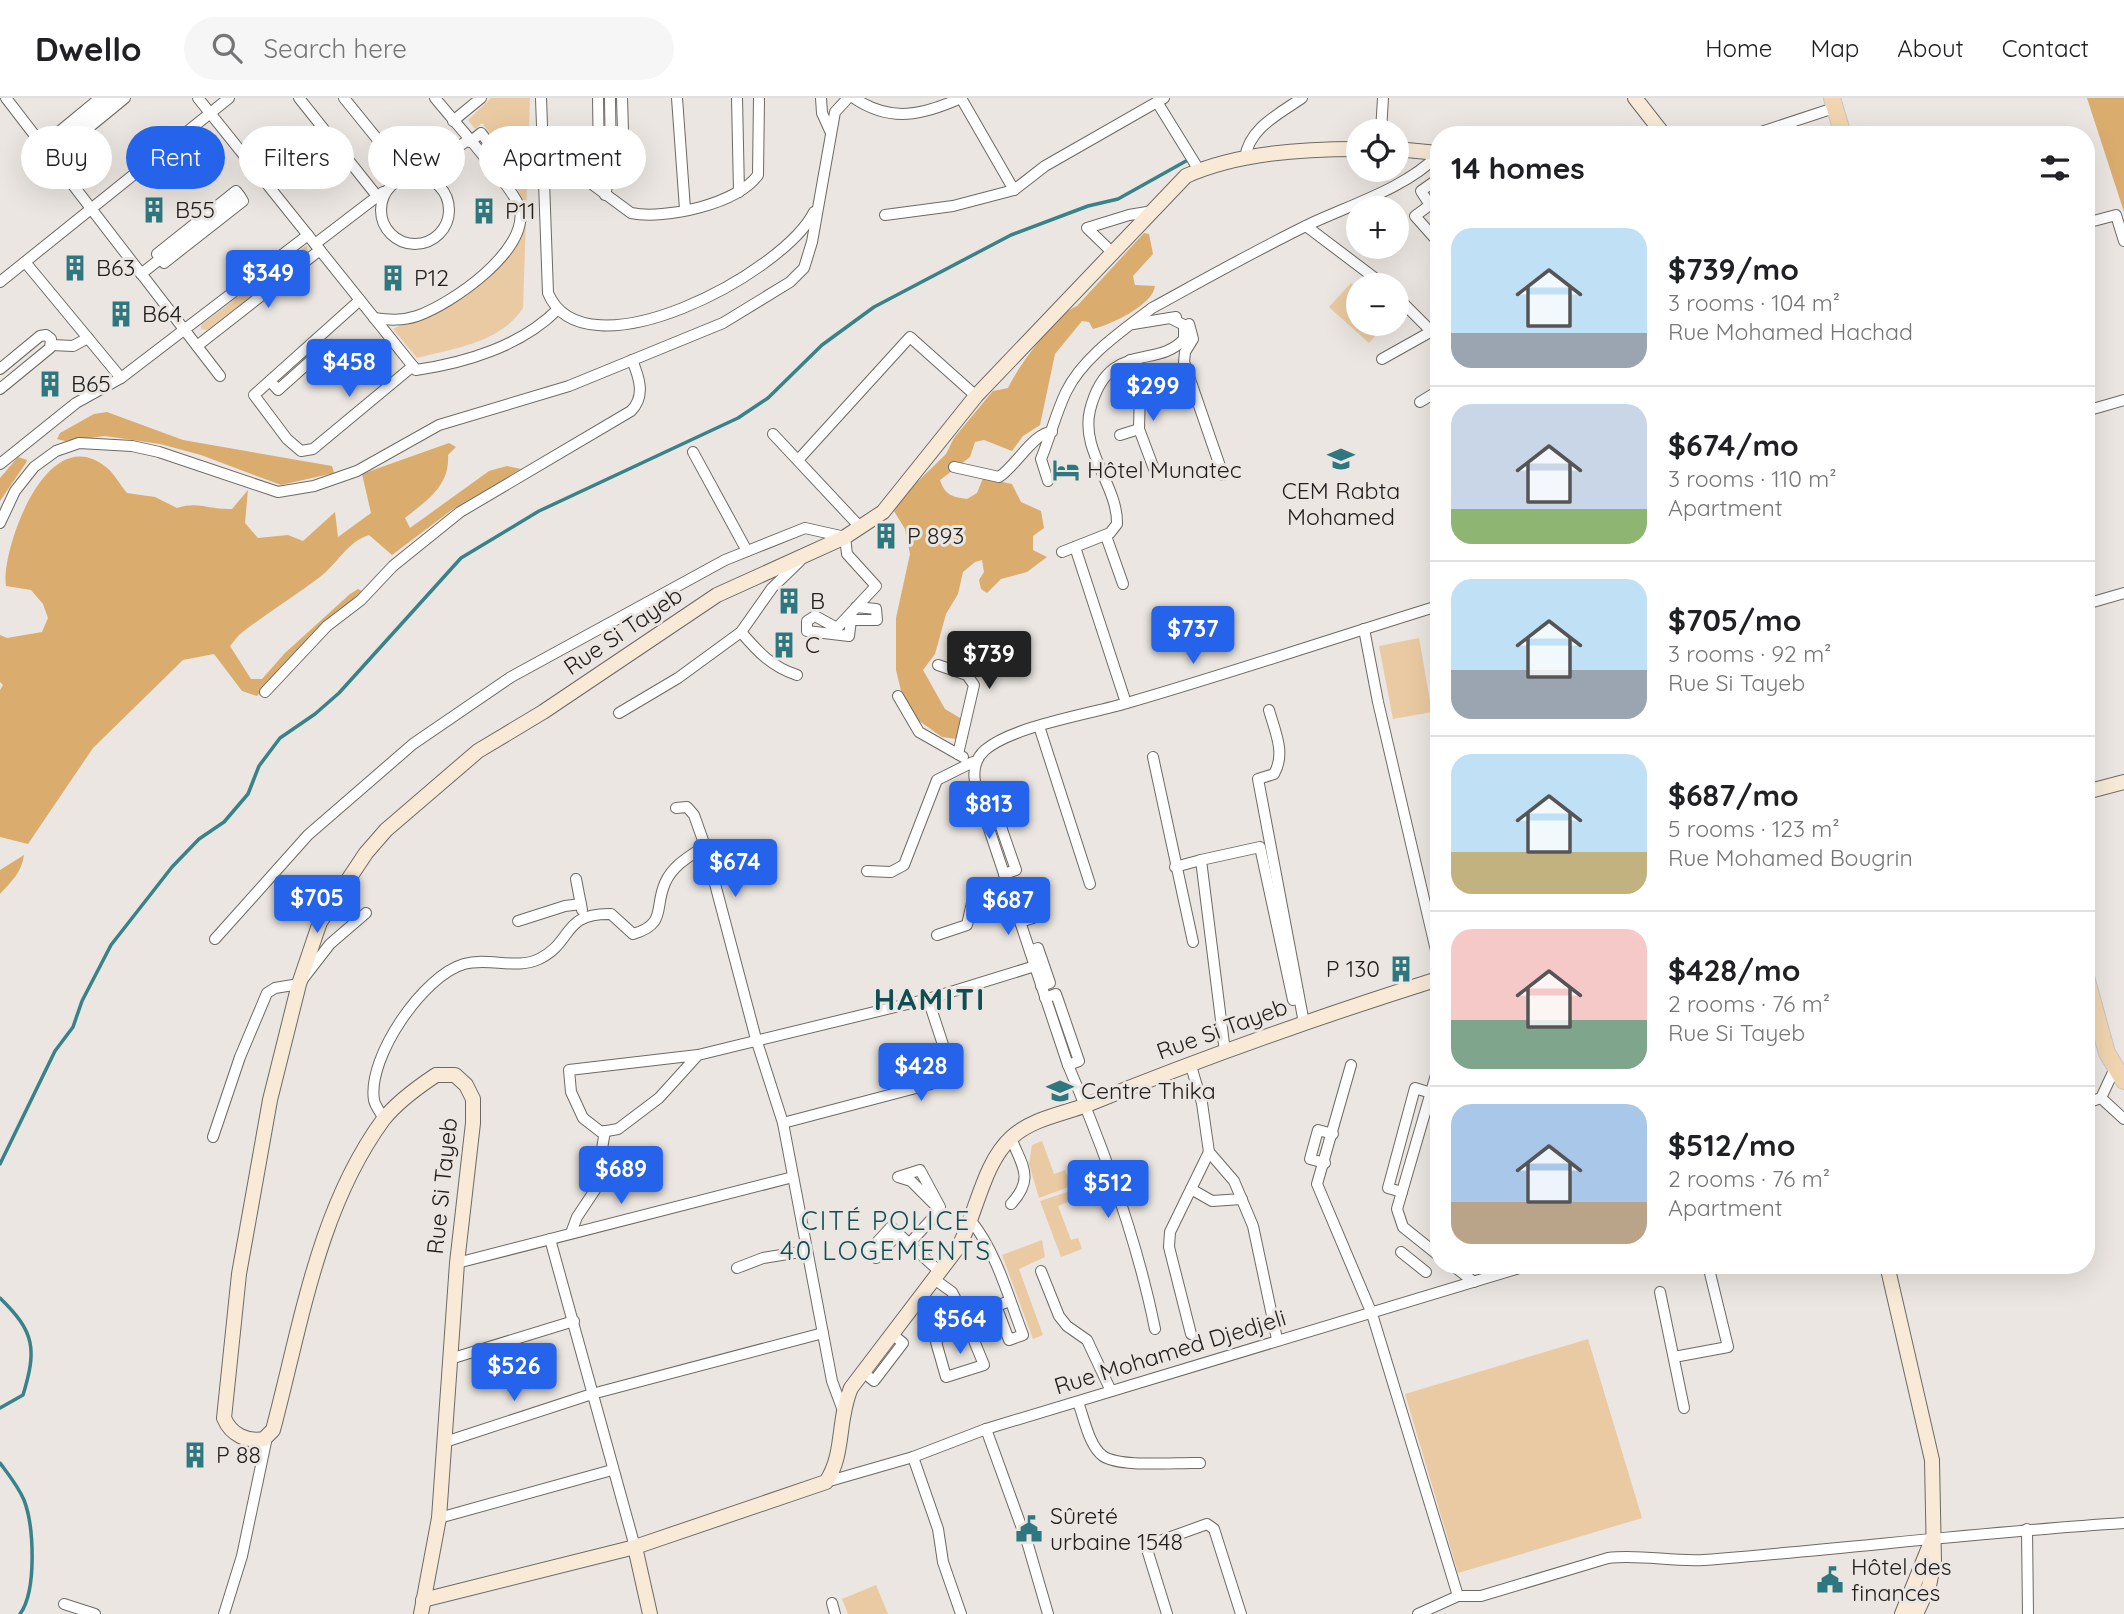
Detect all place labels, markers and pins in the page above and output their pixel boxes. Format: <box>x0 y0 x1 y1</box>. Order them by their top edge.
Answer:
building icon: B55 <box>139 195 169 225</box>
place label: B55 <box>175 195 215 224</box>
building icon: P11 <box>469 196 499 226</box>
place label: P11 <box>505 196 536 225</box>
pin: $349 <box>227 250 309 310</box>
building icon: B63 <box>60 253 90 283</box>
place label: B63 <box>96 253 135 282</box>
building icon: P12 <box>378 263 408 293</box>
place label: P12 <box>414 263 449 292</box>
building icon: B64 <box>106 299 136 329</box>
place label: B64 <box>142 299 182 328</box>
pin: $458 <box>308 340 390 399</box>
pin: $299 <box>1112 364 1194 423</box>
building icon: B65 <box>35 369 65 399</box>
place label: B65 <box>71 369 111 398</box>
school or university icon: CEM Rabta Mohamed <box>1326 444 1356 474</box>
hotel icon: Hôtel Munatec <box>1051 455 1081 485</box>
place label: Hôtel Munatec <box>1087 455 1242 484</box>
place label: CEM Rabta Mohamed <box>1282 476 1400 531</box>
building icon: P 893 <box>871 521 901 551</box>
place label: P 893 <box>907 521 964 550</box>
building icon: B <box>774 586 804 616</box>
place label: B <box>810 586 825 615</box>
pin: $737 <box>1152 606 1234 666</box>
building icon: C <box>769 630 799 660</box>
place label: C <box>805 630 820 659</box>
pin: $739 <box>948 632 1030 691</box>
pin: $813 <box>948 782 1030 841</box>
pin: $674 <box>694 840 776 899</box>
pin: $705 <box>276 876 358 935</box>
pin: $687 <box>967 878 1049 937</box>
place label: P 130 <box>1326 954 1380 983</box>
building icon: P 130 <box>1386 954 1416 984</box>
pin: $428 <box>880 1044 962 1103</box>
school or university icon: Centre Thika <box>1045 1076 1075 1106</box>
place label: Centre Thika <box>1081 1076 1216 1105</box>
pin: $689 <box>580 1146 662 1206</box>
pin: $512 <box>1067 1160 1149 1220</box>
pin: $564 <box>919 1296 1001 1356</box>
pin: $526 <box>473 1344 555 1403</box>
building icon: P 88 <box>180 1440 210 1470</box>
place label: P 88 <box>216 1440 261 1469</box>
place label: Sûreté urbaine 1548 <box>1050 1501 1183 1556</box>
public building icon: Sûreté urbaine 1548 <box>1014 1514 1044 1544</box>
place label: Hôtel des finances <box>1851 1552 1951 1607</box>
public building icon: Hôtel des finances <box>1815 1565 1845 1595</box>

